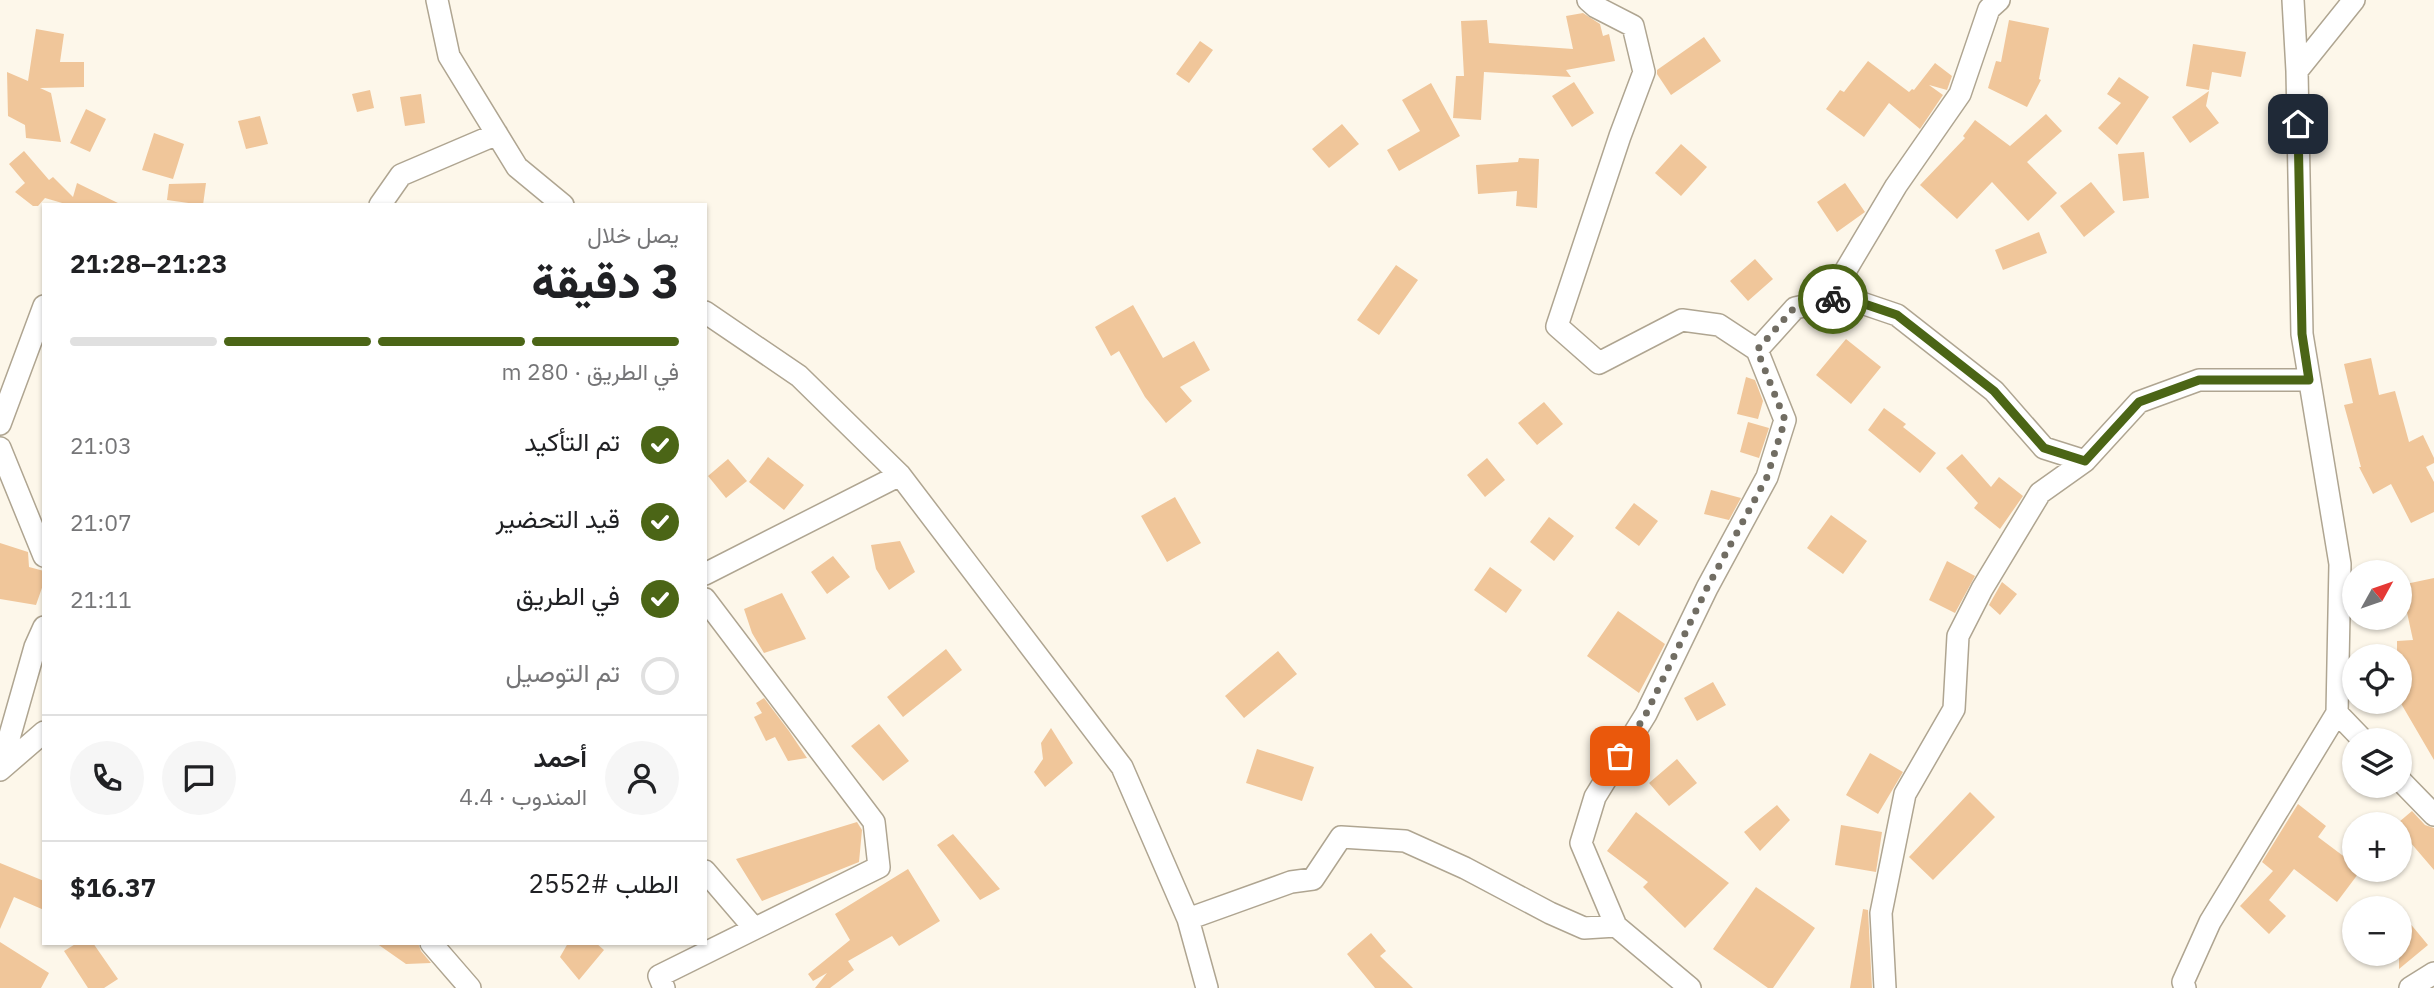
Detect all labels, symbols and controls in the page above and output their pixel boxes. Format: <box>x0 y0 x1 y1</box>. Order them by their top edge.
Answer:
pin <box>2268 94 2328 154</box>
icon: home <box>2279 105 2317 143</box>
text: يصل خلال <box>587 219 679 249</box>
text: 21:23–21:28 <box>70 246 227 280</box>
text: 3 دقيقة <box>532 251 679 311</box>
courier <box>1798 264 1868 334</box>
icon: bike <box>1814 280 1852 318</box>
text: في الطريق · 280 m <box>502 356 679 386</box>
text: تم التأكيد <box>524 424 620 458</box>
icon: check <box>641 426 679 464</box>
text: 21:03 <box>70 430 132 460</box>
text: قيد التحضير <box>495 501 620 535</box>
icon: check <box>641 503 679 541</box>
text: 21:07 <box>70 507 132 537</box>
north arrow <box>2342 560 2412 630</box>
map controls <box>2342 560 2412 966</box>
text: في الطريق <box>516 578 620 612</box>
icon: check <box>641 580 679 618</box>
text: 21:11 <box>70 584 132 614</box>
button: locate <box>2342 644 2412 714</box>
text: تم التوصيل <box>506 655 620 689</box>
pin <box>1590 726 1650 786</box>
button: layers <box>2342 728 2412 798</box>
icon: bag <box>1601 737 1639 775</box>
text: أحمد <box>534 740 587 774</box>
button: phone <box>70 741 144 815</box>
button: chat <box>162 741 236 815</box>
button: person <box>605 741 679 815</box>
text: المندوب · 4.4 <box>459 781 587 811</box>
button: + <box>2342 812 2412 882</box>
text: الطلب #2552 <box>528 866 679 900</box>
text: $16.37 <box>70 870 156 904</box>
button: − <box>2342 896 2412 966</box>

